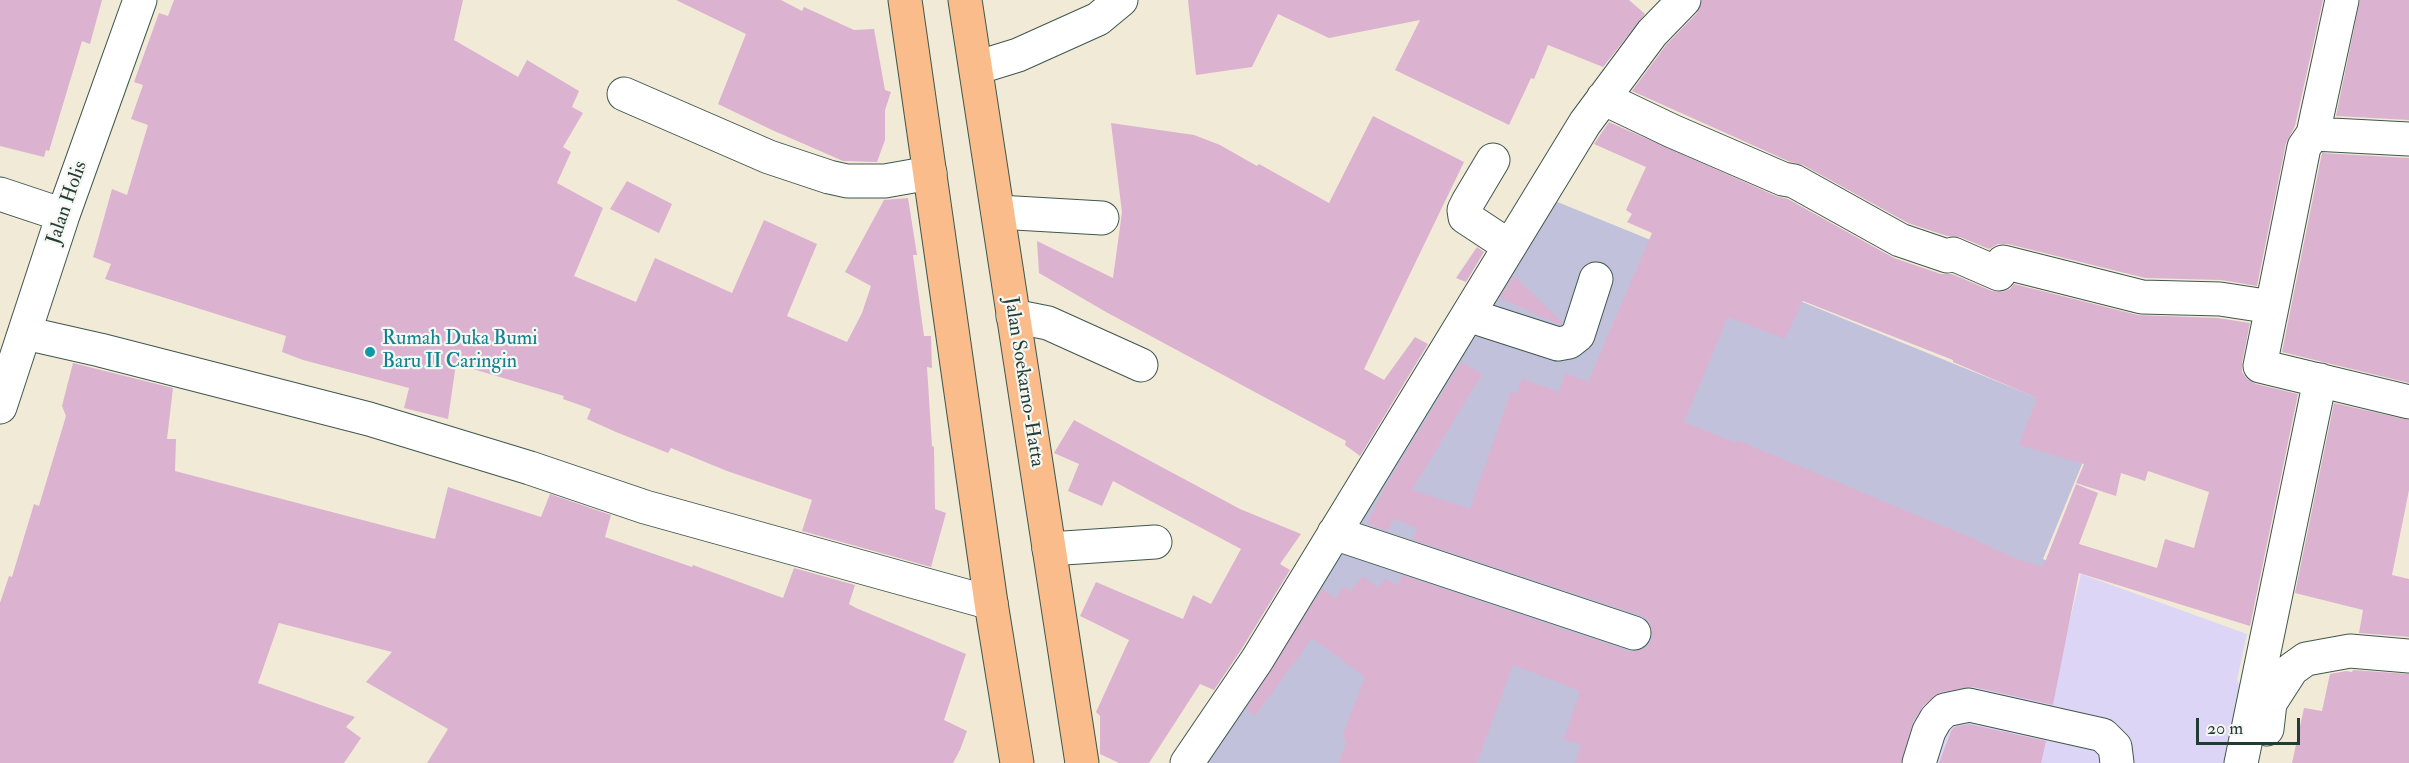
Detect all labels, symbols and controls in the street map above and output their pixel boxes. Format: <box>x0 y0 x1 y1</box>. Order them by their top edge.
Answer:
street label: Jalan Holis <box>43 158 93 248</box>
street label: Jalan Soekarno-Hatta <box>998 295 1048 469</box>
place label: Rumah Duka Bumi Baru II Caringin <box>382 328 538 375</box>
marker: Rumah Duka Bumi Baru II Caringin <box>363 345 377 359</box>
scale bar <box>2199 706 2302 744</box>
text: 20 m <box>2207 717 2243 740</box>

